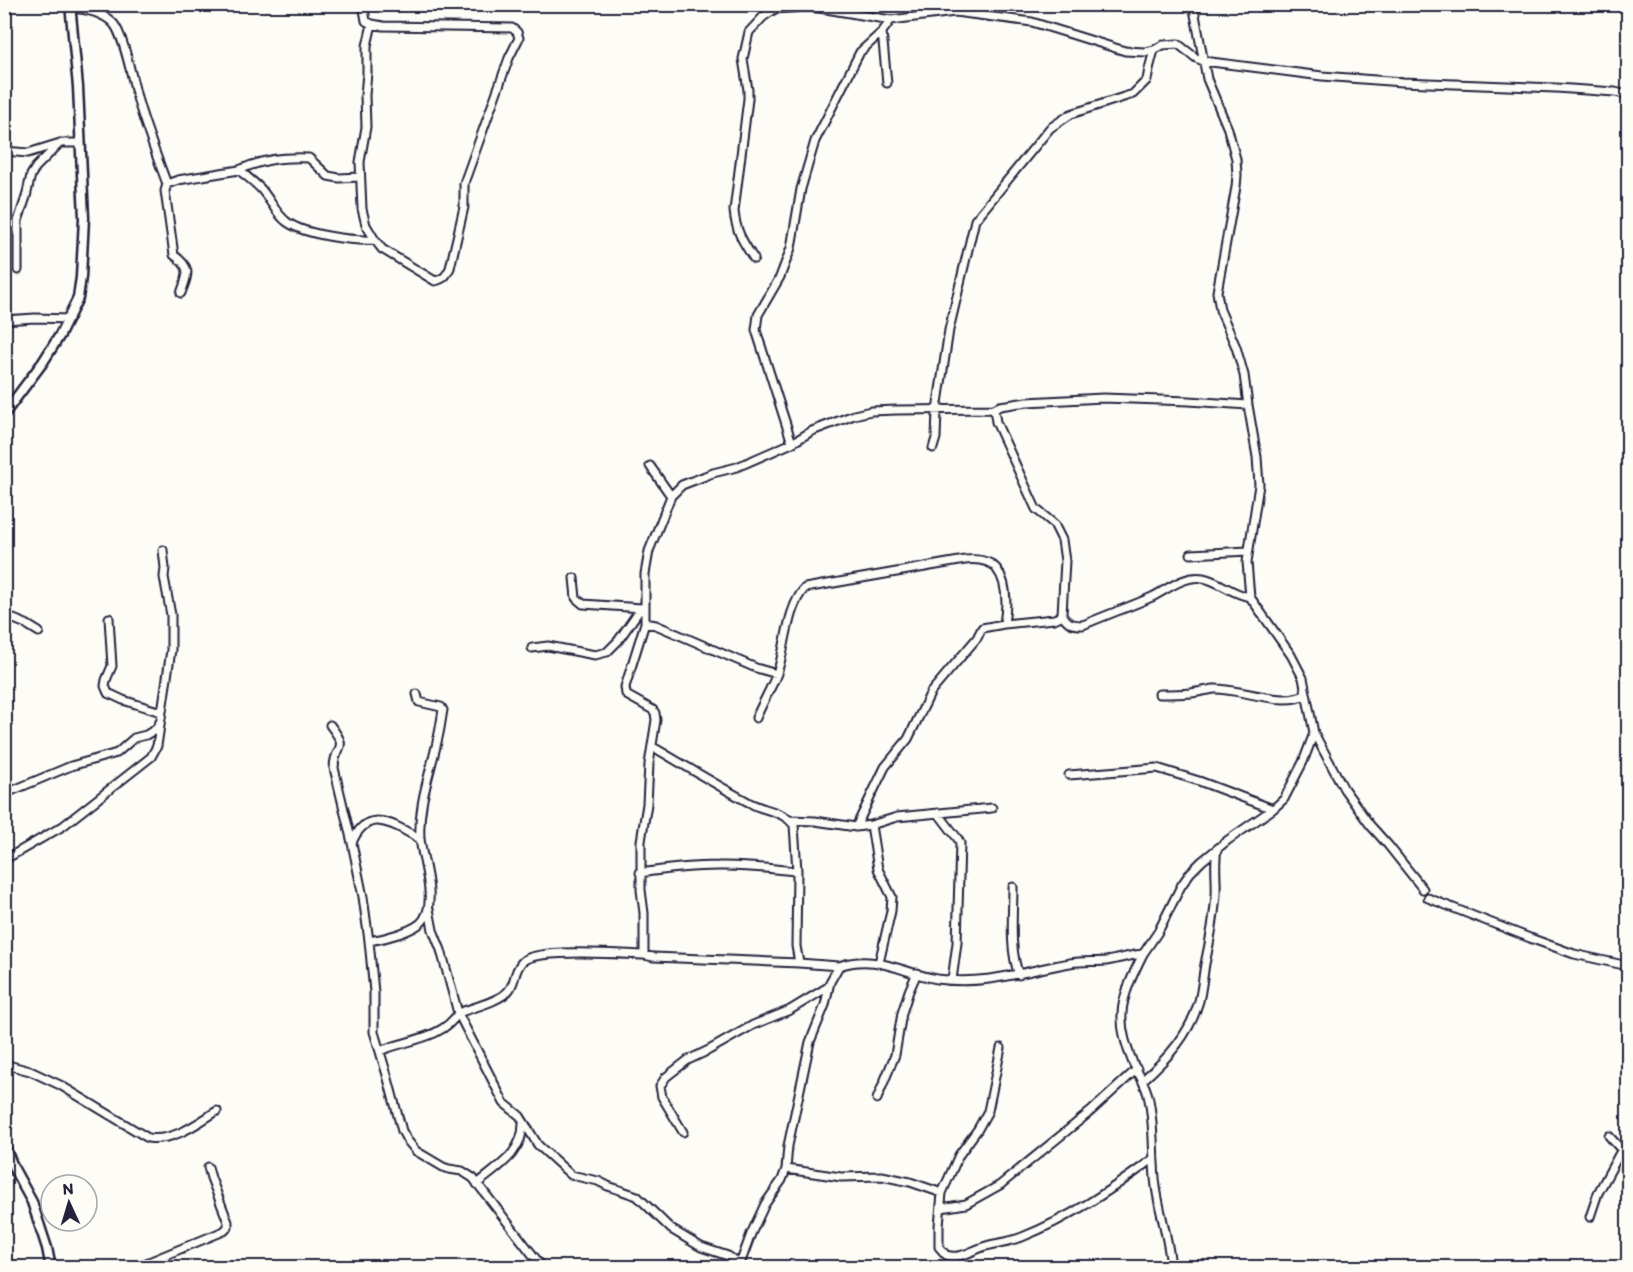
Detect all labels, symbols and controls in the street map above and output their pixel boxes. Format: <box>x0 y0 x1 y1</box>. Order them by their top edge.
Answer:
north arrow <box>39 1173 99 1233</box>
text: N <box>62 1179 74 1198</box>

